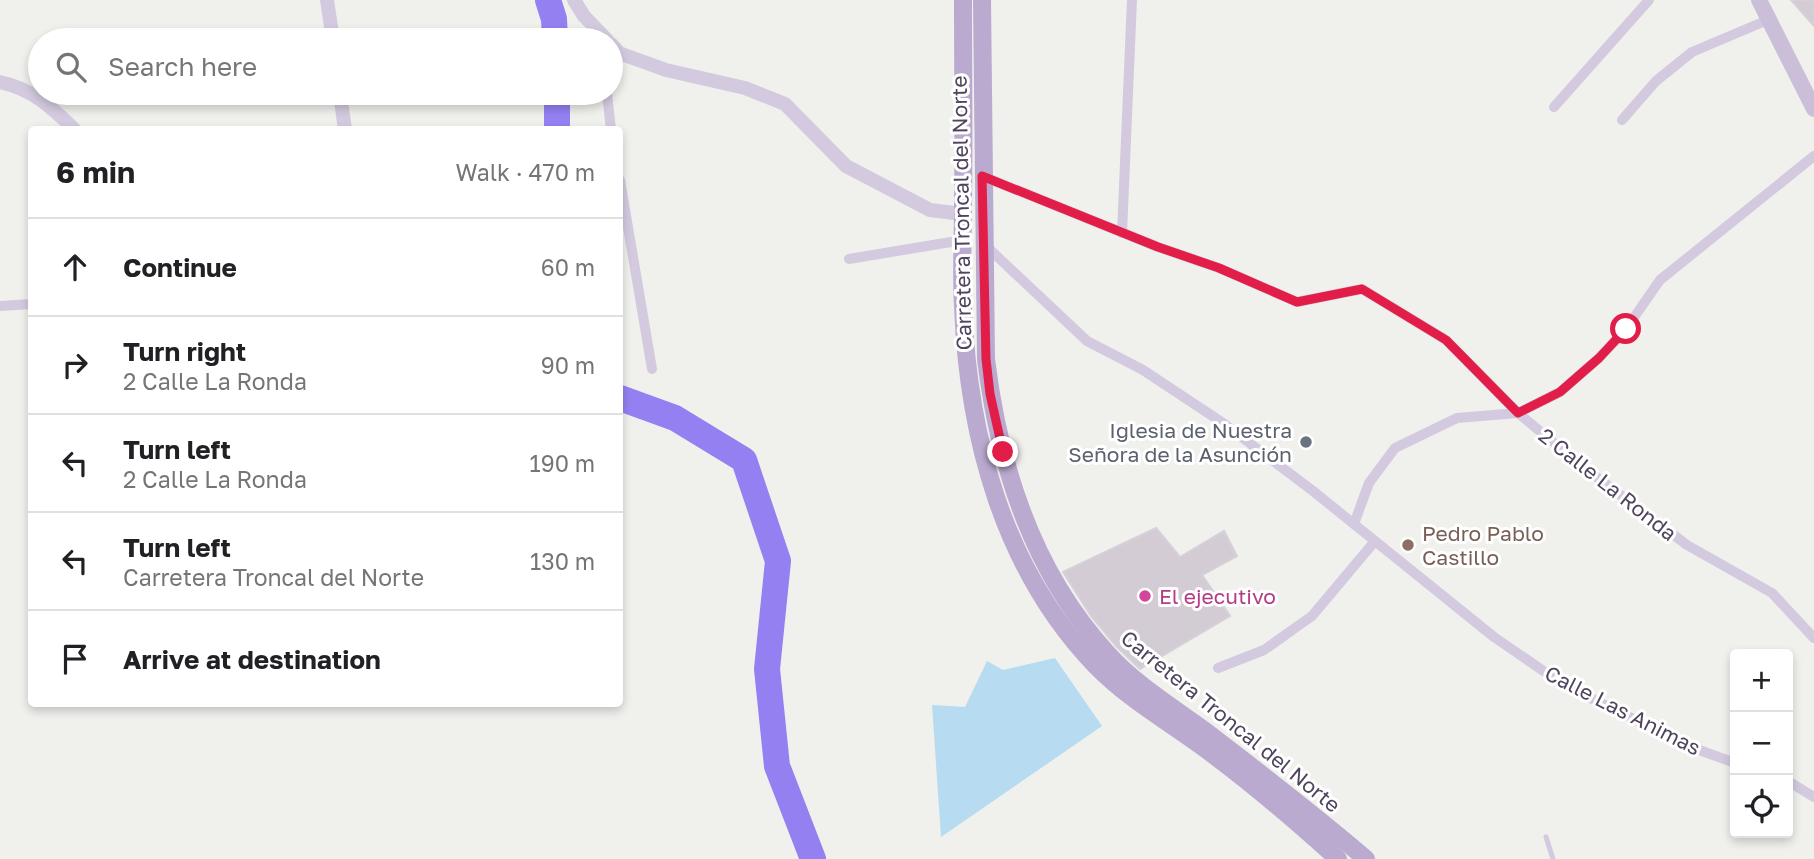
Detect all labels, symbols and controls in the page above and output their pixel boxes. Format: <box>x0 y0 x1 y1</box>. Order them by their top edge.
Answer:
search box <box>28 28 623 105</box>
icon: search <box>52 48 90 86</box>
text: Search here <box>108 51 257 82</box>
street label: Carretera Troncal del Norte <box>946 75 976 351</box>
text: 6 min <box>56 154 135 190</box>
text: Walk · 470 m <box>456 158 595 186</box>
icon: ahead <box>56 248 94 286</box>
text: Continue <box>123 252 237 283</box>
text: 60 m <box>541 253 595 281</box>
route start <box>1610 313 1641 344</box>
text: Turn right <box>123 336 246 367</box>
icon: right <box>56 346 94 384</box>
text: 90 m <box>541 351 595 379</box>
text: 2 Calle La Ronda <box>123 367 307 395</box>
place label: Iglesia de Nuestra Señora de la Asunción <box>1068 417 1292 467</box>
street label: 2 Calle La Ronda <box>1534 422 1682 546</box>
text: Turn left <box>123 434 231 465</box>
marker: Iglesia de Nuestra Señora de la Asunción <box>1298 434 1314 450</box>
route end <box>987 436 1018 467</box>
icon: left <box>56 444 94 482</box>
text: 190 m <box>530 449 595 477</box>
text: 2 Calle La Ronda <box>123 465 307 493</box>
place label: Pedro Pablo Castillo <box>1422 520 1544 570</box>
text: Turn left <box>123 532 231 563</box>
marker: Pedro Pablo Castillo <box>1400 537 1416 553</box>
icon: left <box>56 542 94 580</box>
text: 130 m <box>530 547 595 575</box>
text: Carretera Troncal del Norte <box>123 563 424 591</box>
place label: El ejecutivo <box>1159 583 1276 609</box>
marker: El ejecutivo <box>1137 588 1153 604</box>
street label: Carretera Troncal del Norte <box>1116 624 1346 818</box>
icon: arrive <box>56 640 94 678</box>
text: Arrive at destination <box>123 644 381 675</box>
map controls <box>1730 649 1793 838</box>
button: + <box>1730 649 1793 712</box>
street label: Calle Las Animas <box>1541 660 1705 760</box>
button: − <box>1730 712 1793 775</box>
button: locate <box>1730 775 1793 838</box>

